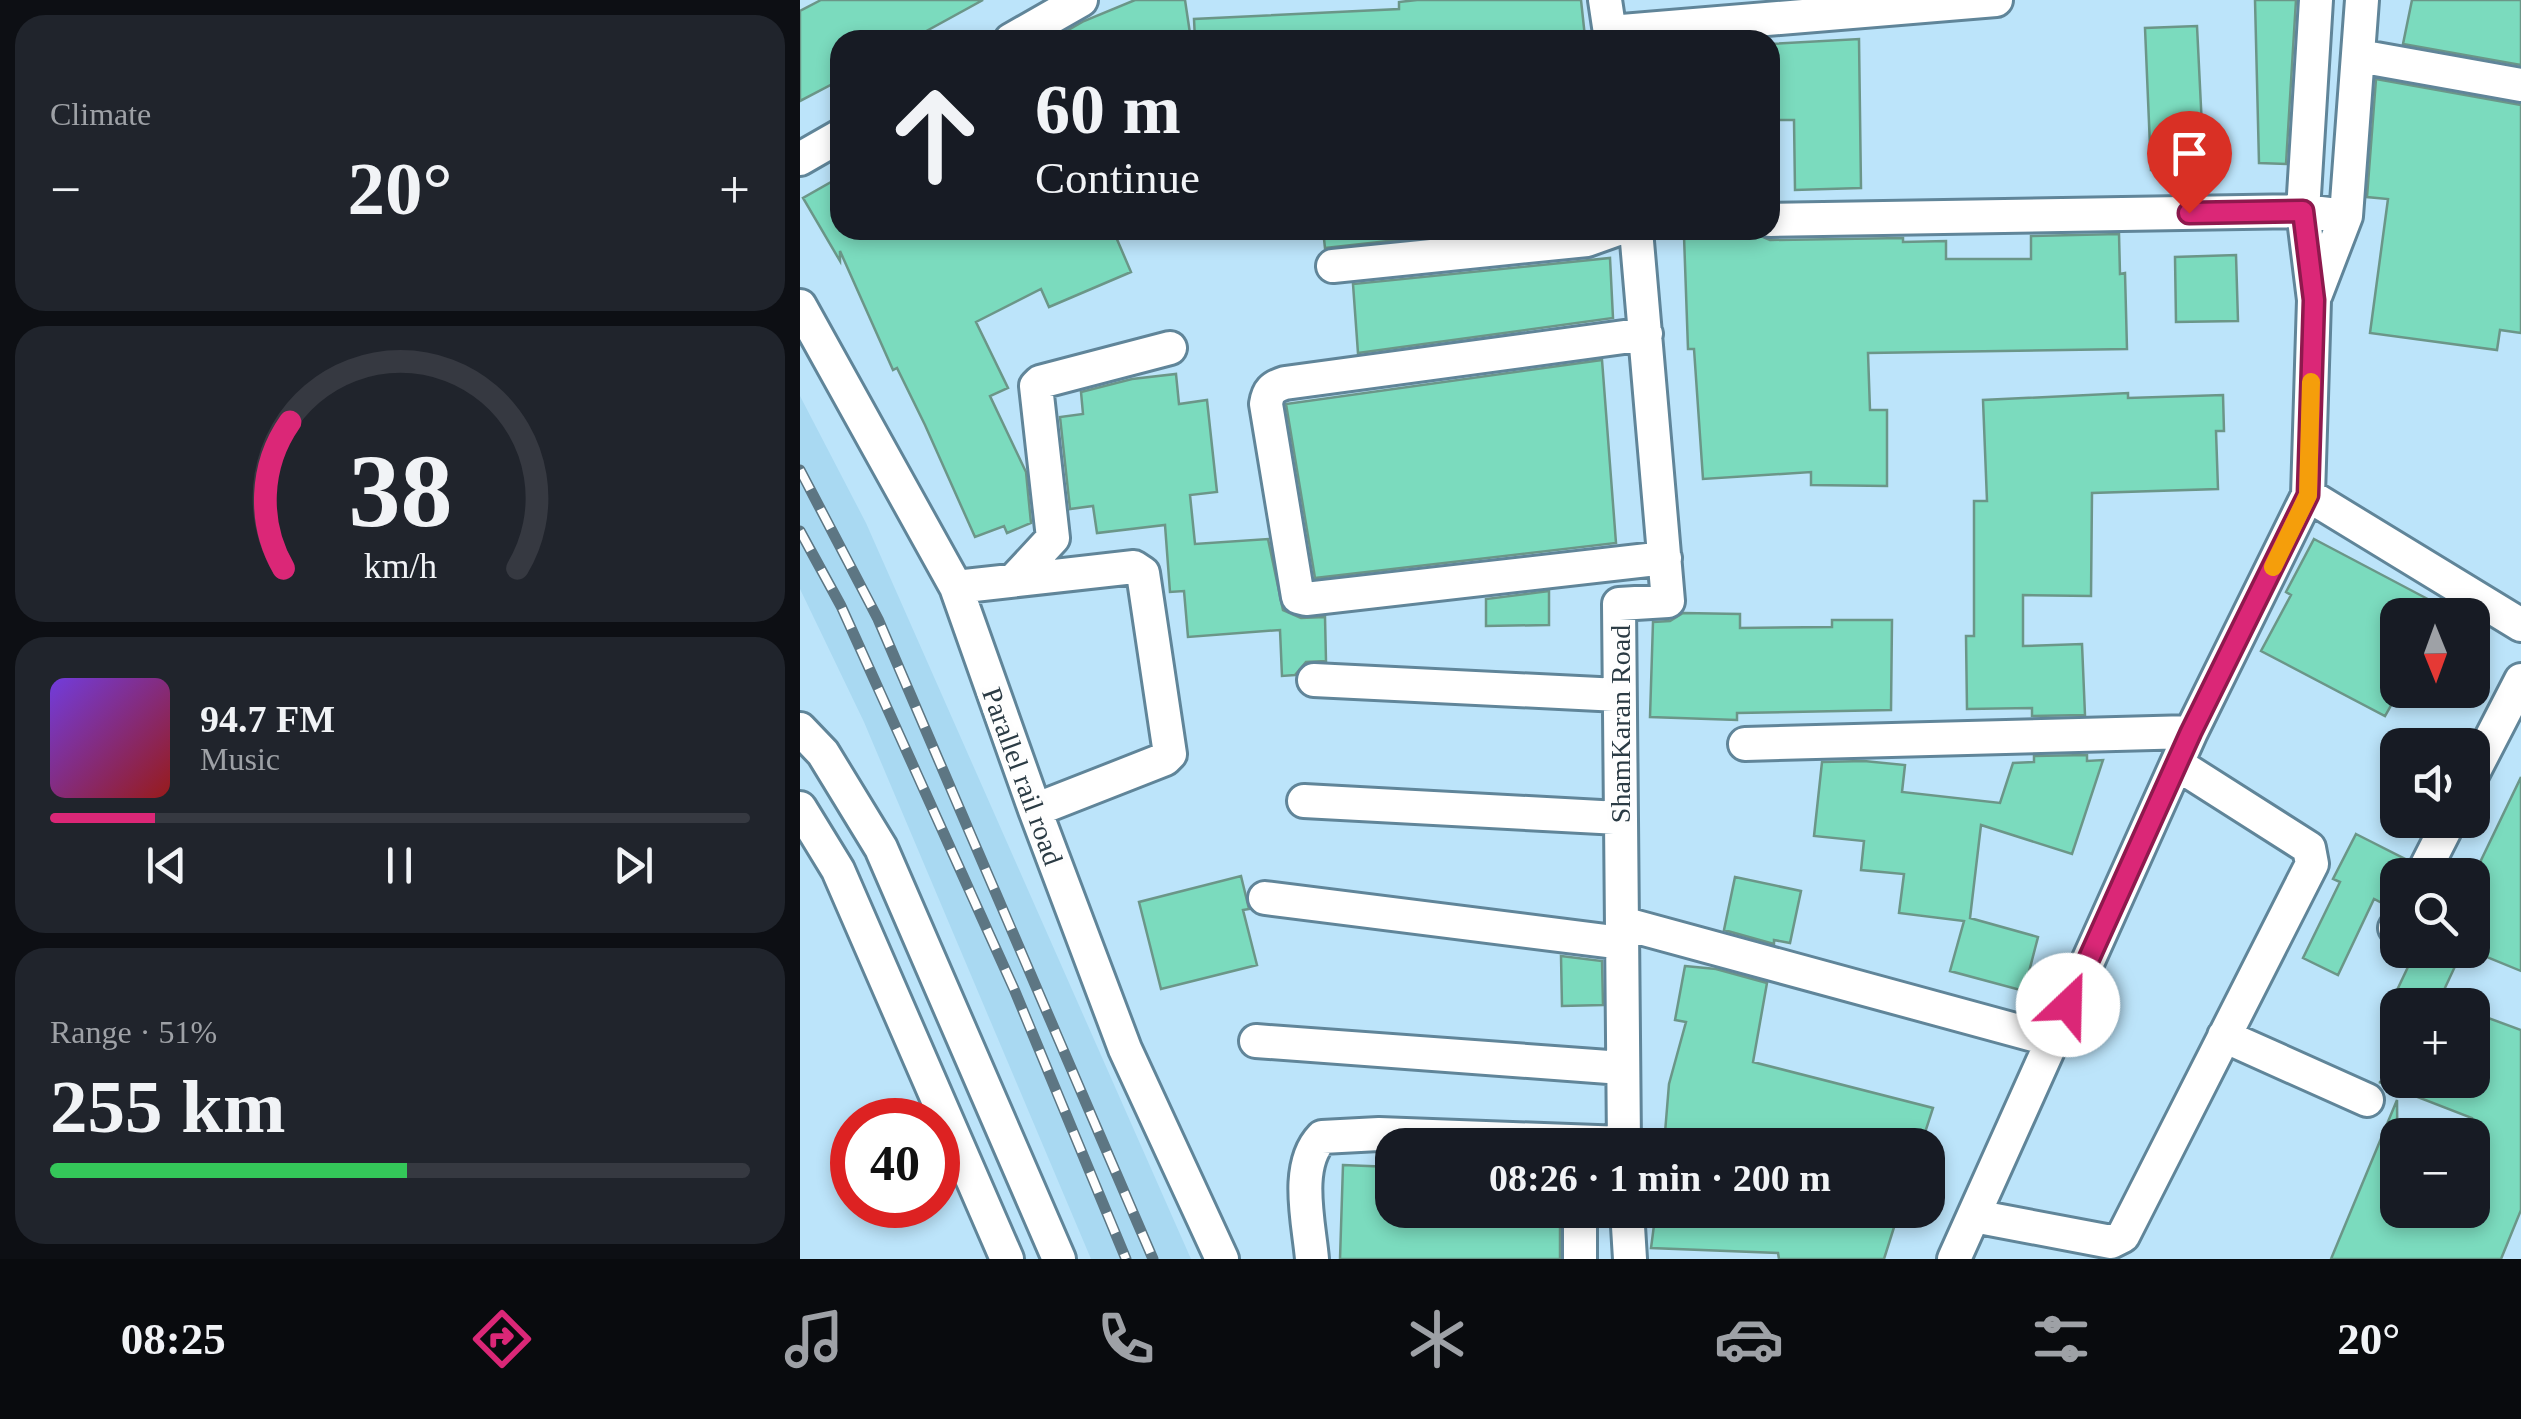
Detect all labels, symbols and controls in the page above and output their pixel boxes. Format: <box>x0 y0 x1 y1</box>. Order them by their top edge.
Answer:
icon: ahead <box>870 70 1000 200</box>
text: 60 m <box>1035 71 1181 148</box>
text: Climate <box>50 96 151 132</box>
pin <box>2147 111 2232 214</box>
icon: arrive <box>2162 126 2217 181</box>
text: 20° <box>348 147 453 230</box>
text: Continue <box>1035 153 1200 203</box>
text: − <box>50 159 81 220</box>
text: + <box>719 159 750 220</box>
text: 38 <box>348 433 452 548</box>
text: km/h <box>363 546 437 586</box>
north arrow <box>2380 598 2490 708</box>
map controls <box>2380 598 2490 1228</box>
street label: ShamKaran Road <box>1605 625 1636 823</box>
street label: Parallel rail road <box>976 683 1069 869</box>
text: 94.7 FM <box>200 698 335 740</box>
button: sound <box>2380 728 2490 838</box>
text: Music <box>200 741 280 777</box>
icon: previous <box>139 838 194 893</box>
icon: pause <box>372 838 427 893</box>
icon: next <box>606 838 661 893</box>
button: search <box>2380 858 2490 968</box>
position arrow <box>2016 953 2120 1057</box>
button: + <box>2380 988 2490 1098</box>
text: Range · 51% <box>50 1014 217 1050</box>
text: 255 km <box>50 1065 285 1148</box>
speed limit sign: 40 <box>830 1098 960 1228</box>
button: − <box>2380 1118 2490 1228</box>
text: 08:26 · 1 min · 200 m <box>1489 1157 1831 1199</box>
icon: directions <box>467 1304 537 1374</box>
icon: music <box>779 1304 849 1374</box>
icon: phone <box>1091 1304 1161 1374</box>
icon: climate <box>1402 1304 1472 1374</box>
icon: car <box>1714 1304 1784 1374</box>
icon: filters <box>2026 1304 2096 1374</box>
text: 08:25 <box>121 1314 226 1364</box>
text: 20° <box>2337 1314 2400 1364</box>

